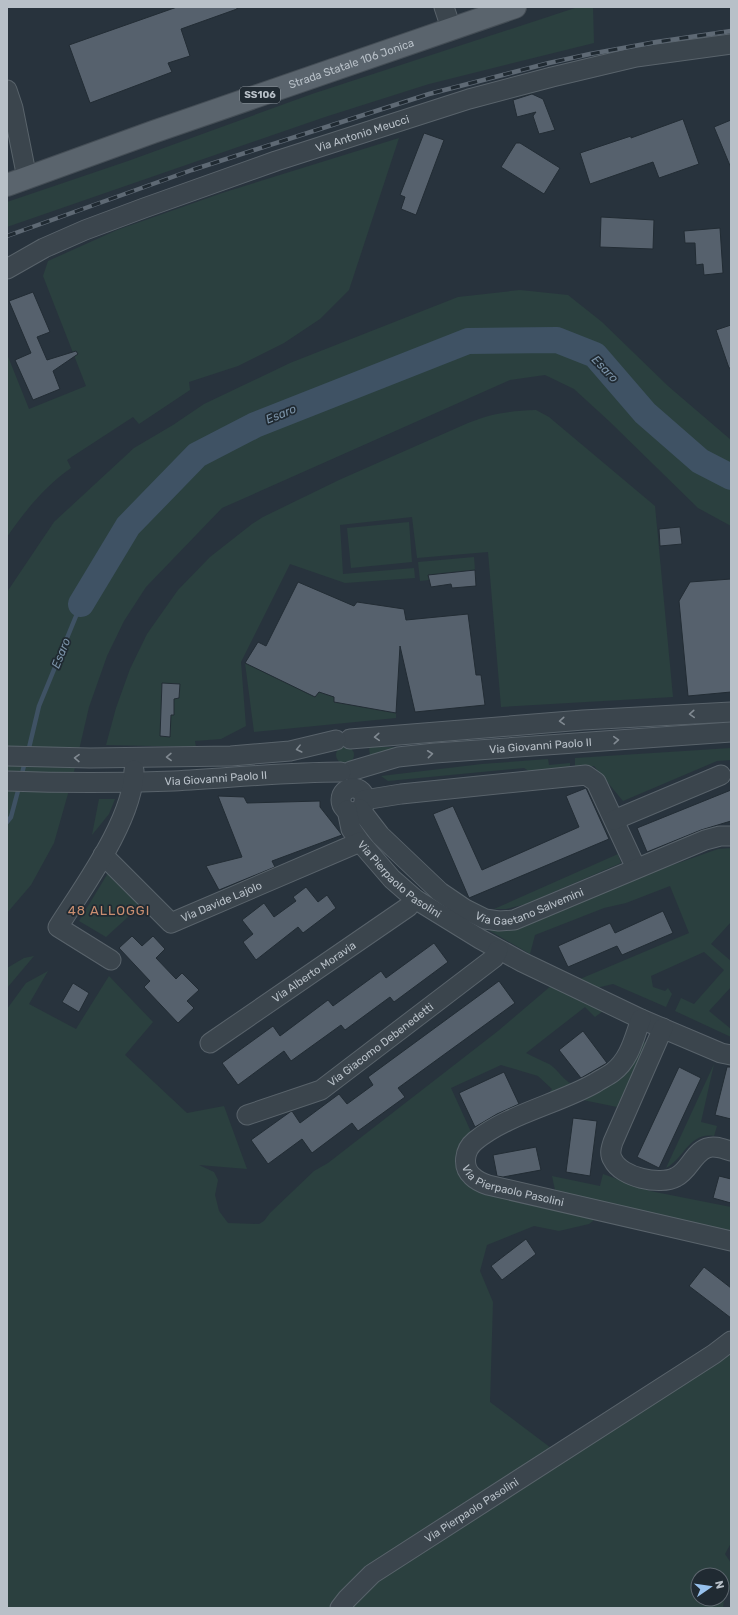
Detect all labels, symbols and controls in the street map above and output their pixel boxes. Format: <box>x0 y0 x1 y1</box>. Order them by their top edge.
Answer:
street label: Strada Statale 106 Jonica <box>287 36 416 91</box>
road number: SS106 <box>240 87 280 103</box>
street label: Via Antonio Meucci <box>314 112 411 154</box>
water label: Esaro <box>589 353 621 385</box>
water label: Esaro <box>264 402 298 426</box>
water label: Esaro <box>49 636 73 670</box>
one-way arrow <box>689 710 695 718</box>
one-way arrow <box>559 717 565 726</box>
one-way arrow <box>374 733 380 742</box>
street label: Via Giovanni Paolo II <box>489 735 592 756</box>
one-way arrow <box>613 736 619 744</box>
one-way arrow <box>295 744 302 753</box>
one-way arrow <box>427 750 433 759</box>
one-way arrow <box>166 753 172 761</box>
one-way arrow <box>74 754 80 762</box>
street label: Via Giovanni Paolo II <box>164 768 268 788</box>
street label: Via Pierpaolo Pasolini <box>355 838 444 920</box>
street label: Via Davide Lajolo <box>179 878 264 924</box>
street label: Via Gaetano Salvemini <box>473 885 585 928</box>
district label: 48 ALLOGGI <box>68 903 150 918</box>
street label: Via Alberto Moravia <box>270 938 358 1005</box>
street label: Via Giacomo Debenedetti <box>325 1000 436 1089</box>
street label: Via Pierpaolo Pasolini <box>460 1163 565 1209</box>
street label: Via Pierpaolo Pasolini <box>422 1475 521 1545</box>
north arrow <box>690 1567 730 1607</box>
text: N <box>712 1580 726 1590</box>

